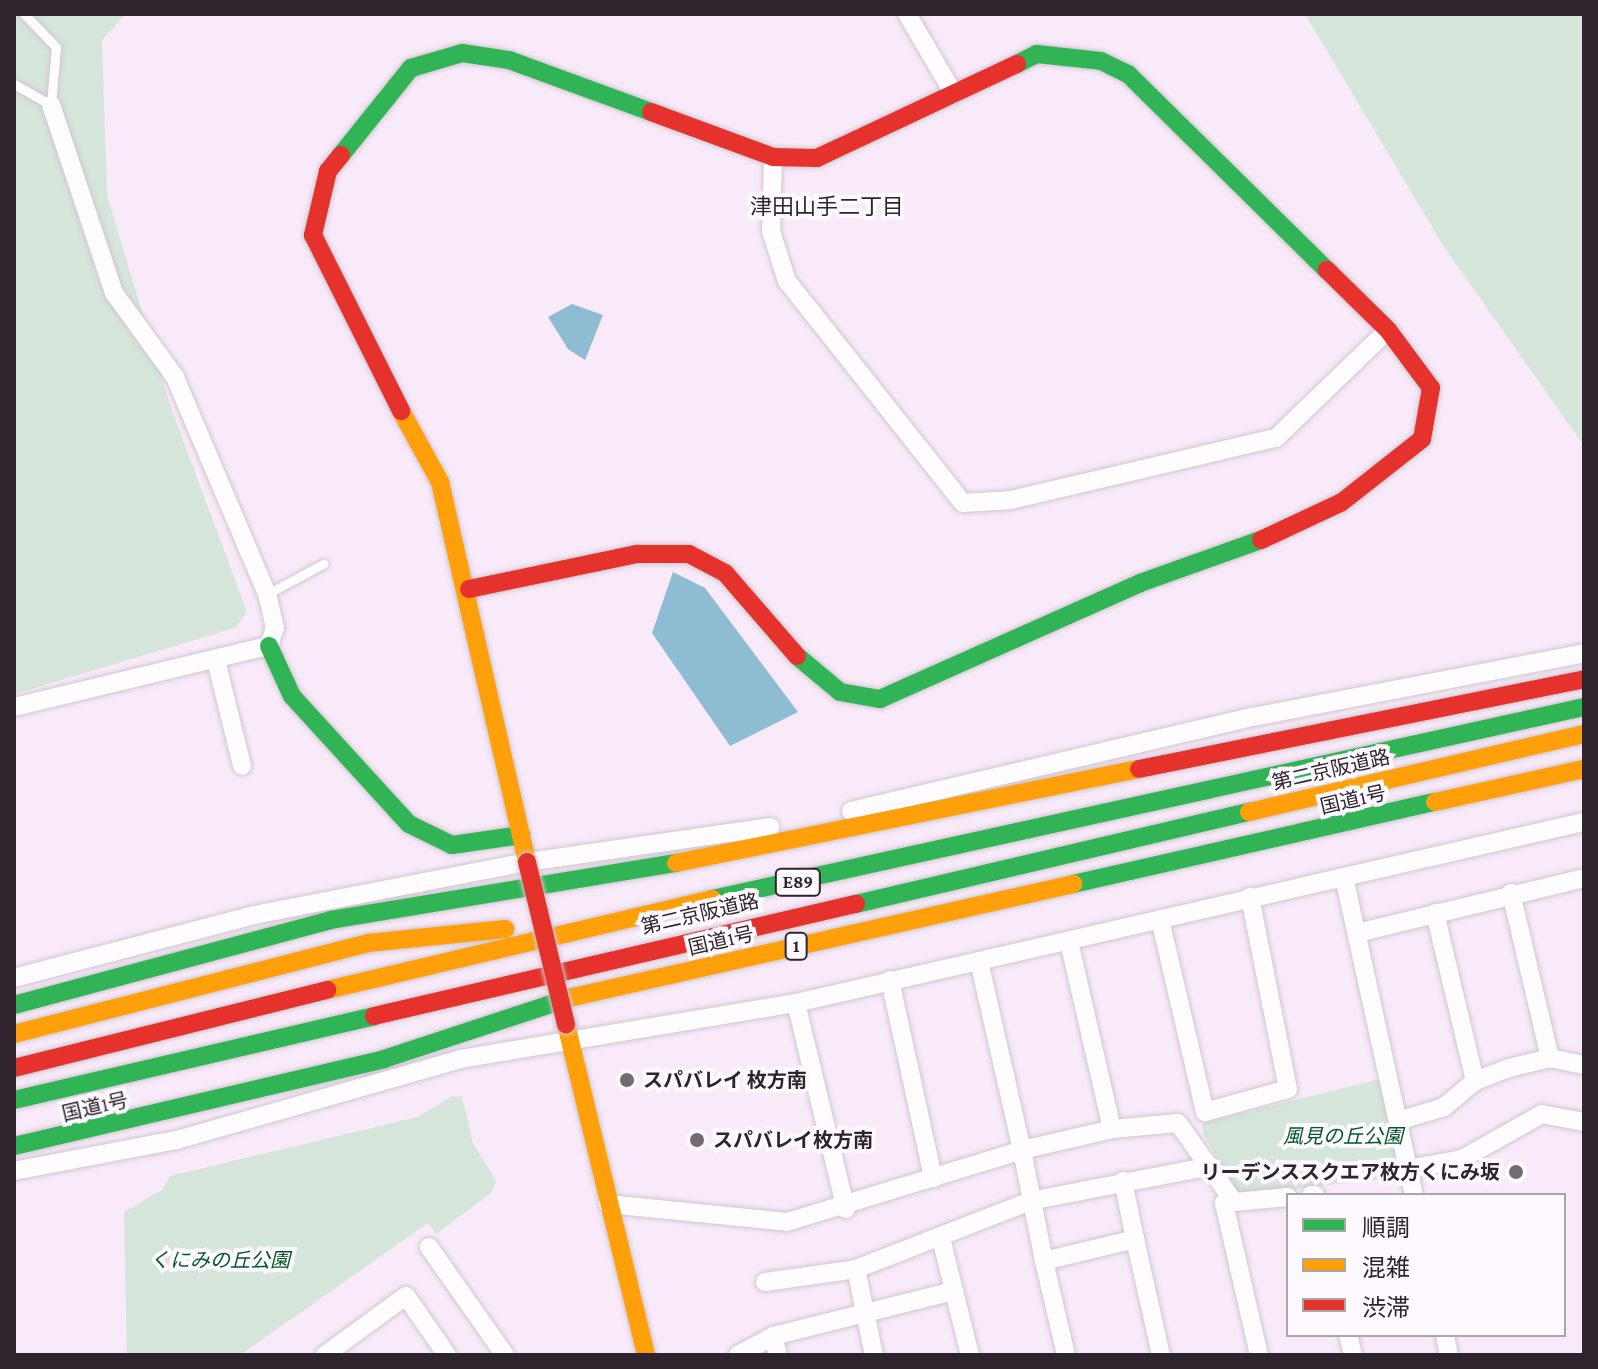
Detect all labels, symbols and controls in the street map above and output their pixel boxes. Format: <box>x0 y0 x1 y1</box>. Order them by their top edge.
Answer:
district label: 津田山手二丁目 <box>750 194 904 220</box>
street label: 第二京阪道路 <box>1270 745 1392 795</box>
street label: 国道1号 <box>1318 781 1388 819</box>
road number: E89 <box>774 868 822 896</box>
street label: 第二京阪道路 <box>639 889 761 939</box>
street label: 国道1号 <box>686 922 756 960</box>
road number: 1 <box>784 932 808 960</box>
place label: スパバレイ 枚方南 <box>643 1068 807 1092</box>
marker: スパバレイ 枚方南 <box>618 1071 636 1089</box>
street label: 国道1号 <box>60 1088 130 1126</box>
park label: 風見の丘公園 <box>1283 1124 1403 1148</box>
place label: スパバレイ枚方南 <box>713 1128 873 1152</box>
marker: スパバレイ枚方南 <box>688 1131 706 1149</box>
place label: リーデンススクエア枚方くにみ坂 <box>1200 1160 1500 1184</box>
marker: リーデンススクエア枚方くにみ坂 <box>1507 1163 1525 1181</box>
legend <box>1286 1193 1566 1337</box>
text: 順調 <box>1362 1214 1410 1241</box>
park label: くにみの丘公園 <box>150 1248 290 1272</box>
text: 混雑 <box>1362 1254 1410 1281</box>
text: 渋滞 <box>1362 1294 1410 1321</box>

